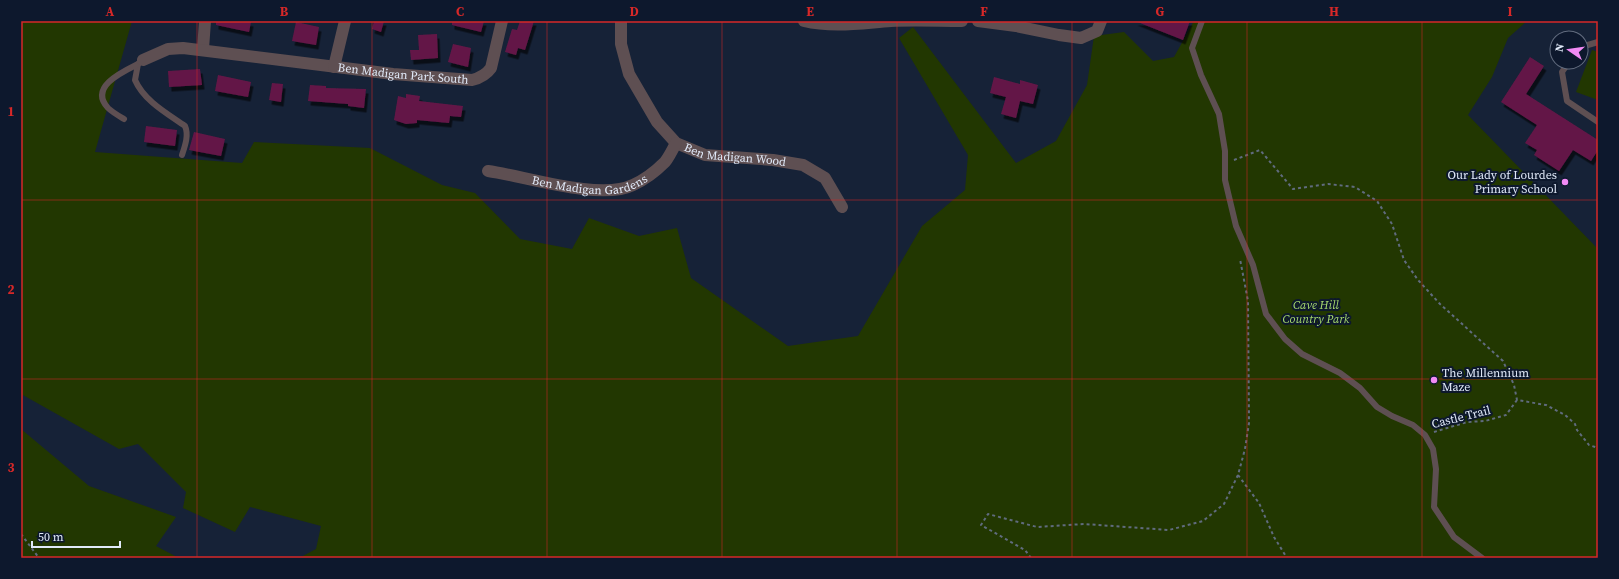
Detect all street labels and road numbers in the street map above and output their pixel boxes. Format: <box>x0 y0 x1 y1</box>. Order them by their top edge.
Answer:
street label: Ben Madigan Park South <box>337 59 469 88</box>
street label: Ben Madigan Wood <box>682 139 787 170</box>
street label: Ben Madigan Gardens <box>530 171 651 198</box>
street label: Castle Trail <box>1430 402 1493 432</box>

